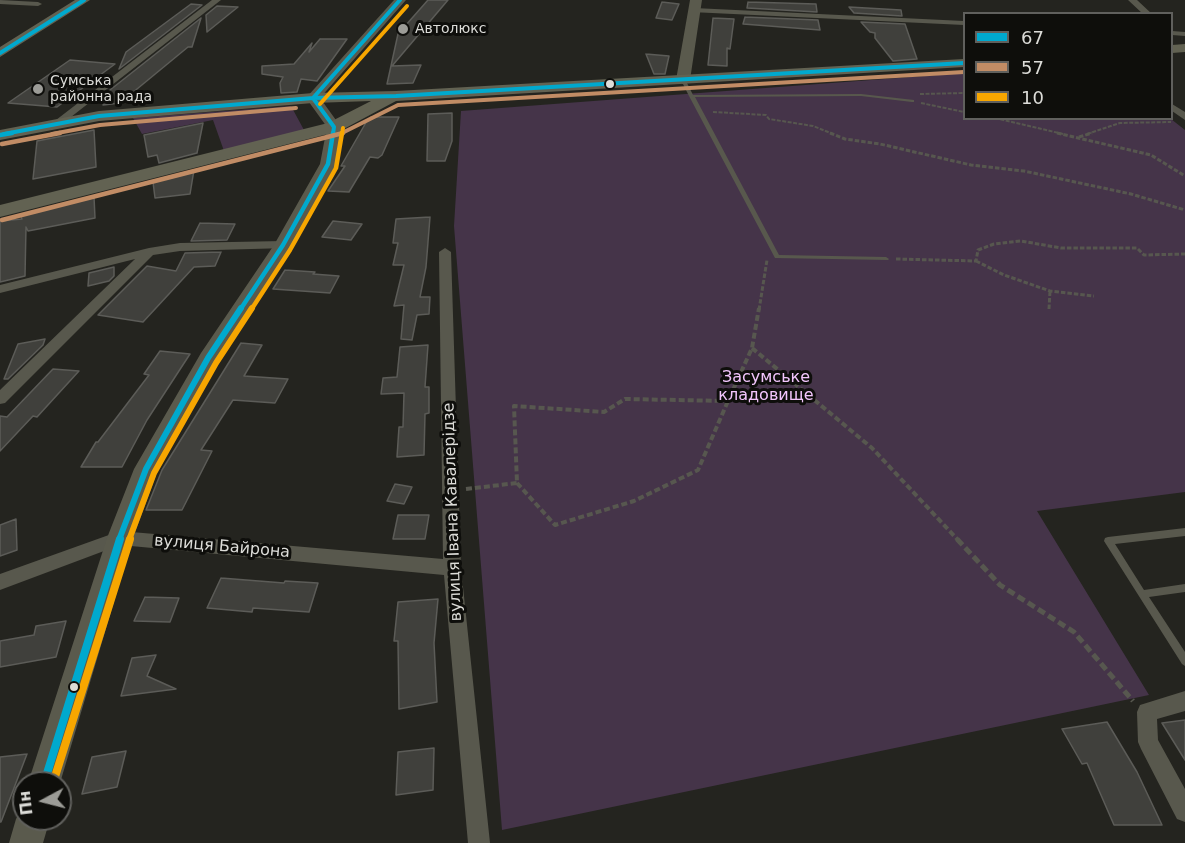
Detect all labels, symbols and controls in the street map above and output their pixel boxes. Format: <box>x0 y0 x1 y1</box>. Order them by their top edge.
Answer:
legend <box>963 12 1173 120</box>
place label: Автолюкс <box>415 21 486 37</box>
marker: Автолюкс <box>396 22 410 36</box>
text: 67 <box>1021 27 1044 48</box>
text: 57 <box>1021 57 1044 78</box>
place label: Сумська районна рада <box>50 73 152 106</box>
unlabelled marker <box>604 78 616 90</box>
marker: Сумська районна рада <box>31 82 45 96</box>
text: 10 <box>1021 87 1044 108</box>
park label: Засумське кладовище <box>718 368 814 406</box>
street label: вулиця Івана Кавалерідзе <box>440 402 466 622</box>
street label: вулиця Байрона <box>153 531 291 563</box>
unlabelled marker <box>68 681 80 693</box>
north arrow <box>12 771 72 831</box>
text: Пн <box>15 790 37 816</box>

